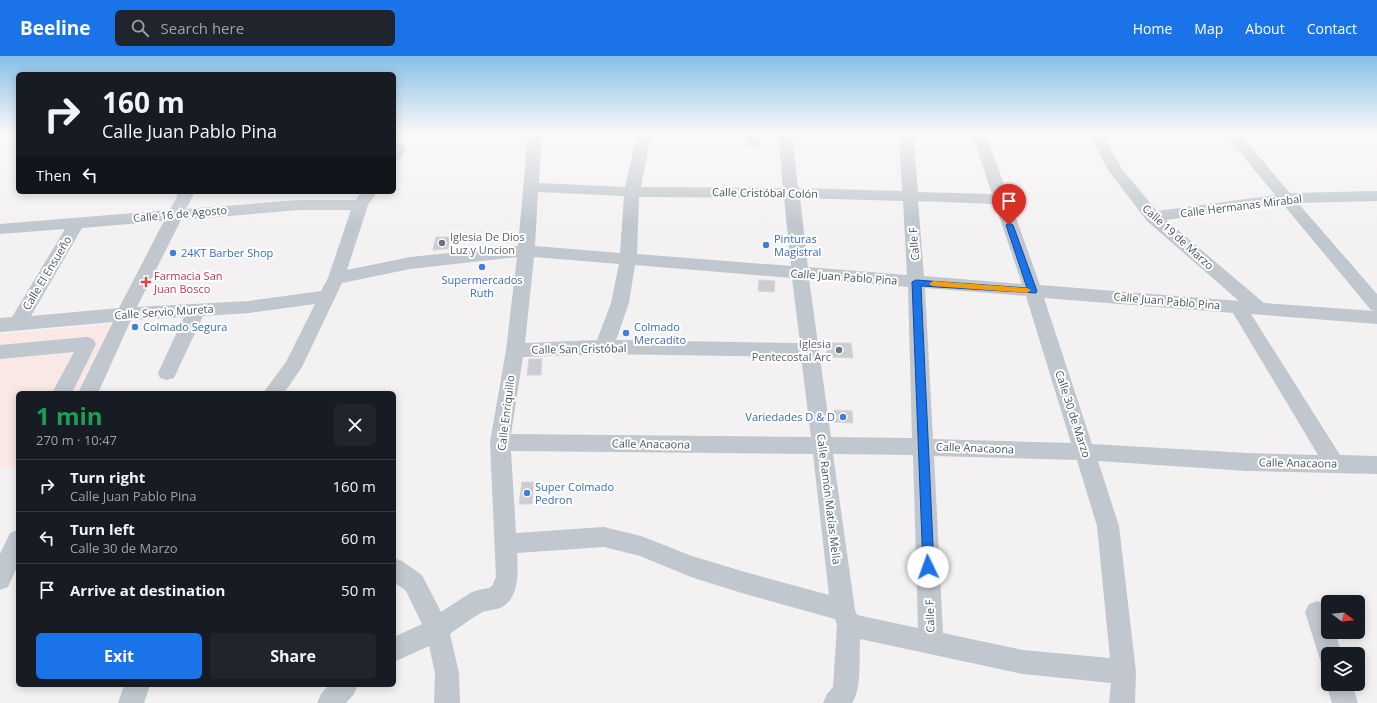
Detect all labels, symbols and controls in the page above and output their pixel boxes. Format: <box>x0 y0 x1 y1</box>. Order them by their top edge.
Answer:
search box <box>115 10 395 46</box>
text: Beeline <box>20 15 91 41</box>
icon: search <box>129 17 151 39</box>
text: Search here <box>161 18 244 38</box>
text: Home <box>1133 19 1172 38</box>
text: Map <box>1194 19 1223 38</box>
text: About <box>1245 19 1285 38</box>
text: Contact <box>1307 19 1357 38</box>
text: 160 m <box>102 83 185 121</box>
icon: right <box>36 88 88 140</box>
text: Calle Juan Pablo Pina <box>102 119 277 143</box>
icon: left <box>79 164 101 186</box>
text: Then <box>36 165 71 185</box>
street label: Calle Cristóbal Colón <box>712 184 818 201</box>
pin <box>992 184 1026 225</box>
icon: arrive <box>998 190 1020 212</box>
street label: Calle Hermanas Mirabal <box>1179 191 1303 220</box>
street label: Calle 19 de Marzo <box>1139 201 1217 273</box>
street label: Calle 16 de Agosto <box>132 202 228 225</box>
street label: Calle F <box>905 227 922 261</box>
place label: Iglesia De Dios Luz y Uncion <box>450 229 525 257</box>
place label: Pinturas Magistral <box>774 231 821 259</box>
street label: Calle El Ensueño <box>19 233 75 313</box>
marker: Iglesia De Dios Luz y Uncion <box>437 238 447 248</box>
marker: Pinturas Magistral <box>761 240 771 250</box>
place label: 24KT Barber Shop <box>181 245 274 260</box>
marker: 24KT Barber Shop <box>168 248 178 258</box>
marker: Supermercados Ruth <box>477 262 487 272</box>
street label: Calle Juan Pablo Pina <box>790 265 898 288</box>
place label: Farmacia San Juan Bosco <box>153 268 223 296</box>
place label: Supermercados Ruth <box>441 272 523 300</box>
marker: Farmacia San Juan Bosco <box>141 277 151 287</box>
street label: Calle Juan Pablo Pina <box>1113 288 1221 313</box>
street label: Calle Servio Mureta <box>114 301 214 322</box>
place label: Colmado Segura <box>143 319 227 334</box>
place label: Colmado Mercadito <box>634 319 686 347</box>
marker: Colmado Segura <box>130 322 140 332</box>
marker: Colmado Mercadito <box>621 328 631 338</box>
place label: Iglesia Pentecostal Arc <box>752 336 831 364</box>
street label: Calle San Cristóbal <box>531 340 627 357</box>
marker: Iglesia Pentecostal Arc <box>834 345 844 355</box>
street label: Calle 30 de Marzo <box>1052 368 1095 460</box>
street label: Calle Enriquillo <box>493 374 518 452</box>
text: 1 min <box>36 399 103 432</box>
button: close <box>334 404 376 446</box>
place label: Variedades D & D <box>745 409 835 424</box>
marker: Variedades D & D <box>838 412 848 422</box>
text: 270 m · 10:47 <box>36 431 117 449</box>
street label: Calle Ramón Matías Mella <box>814 433 845 565</box>
street label: Calle Anacaona <box>612 435 690 452</box>
street label: Calle Anacaona <box>936 439 1014 456</box>
street label: Calle Anacaona <box>1259 454 1337 471</box>
text: Turn right <box>70 467 145 487</box>
icon: right <box>36 475 58 497</box>
text: 160 m <box>332 476 376 496</box>
place label: Super Colmado Pedron <box>535 479 614 507</box>
text: Calle Juan Pablo Pina <box>70 487 196 505</box>
marker: Super Colmado Pedron <box>522 488 532 498</box>
text: Turn left <box>70 519 135 539</box>
icon: left <box>36 527 58 549</box>
text: 60 m <box>341 528 376 548</box>
text: Calle 30 de Marzo <box>70 539 178 557</box>
position arrow <box>907 546 949 588</box>
icon: arrive <box>36 579 58 601</box>
text: Arrive at destination <box>70 580 225 600</box>
text: 50 m <box>341 580 376 600</box>
north arrow <box>1321 595 1365 639</box>
map controls <box>1321 595 1365 691</box>
street label: Calle F <box>921 599 938 633</box>
button: Exit <box>36 633 202 679</box>
button: Share <box>210 633 376 679</box>
button: layers <box>1321 647 1365 691</box>

